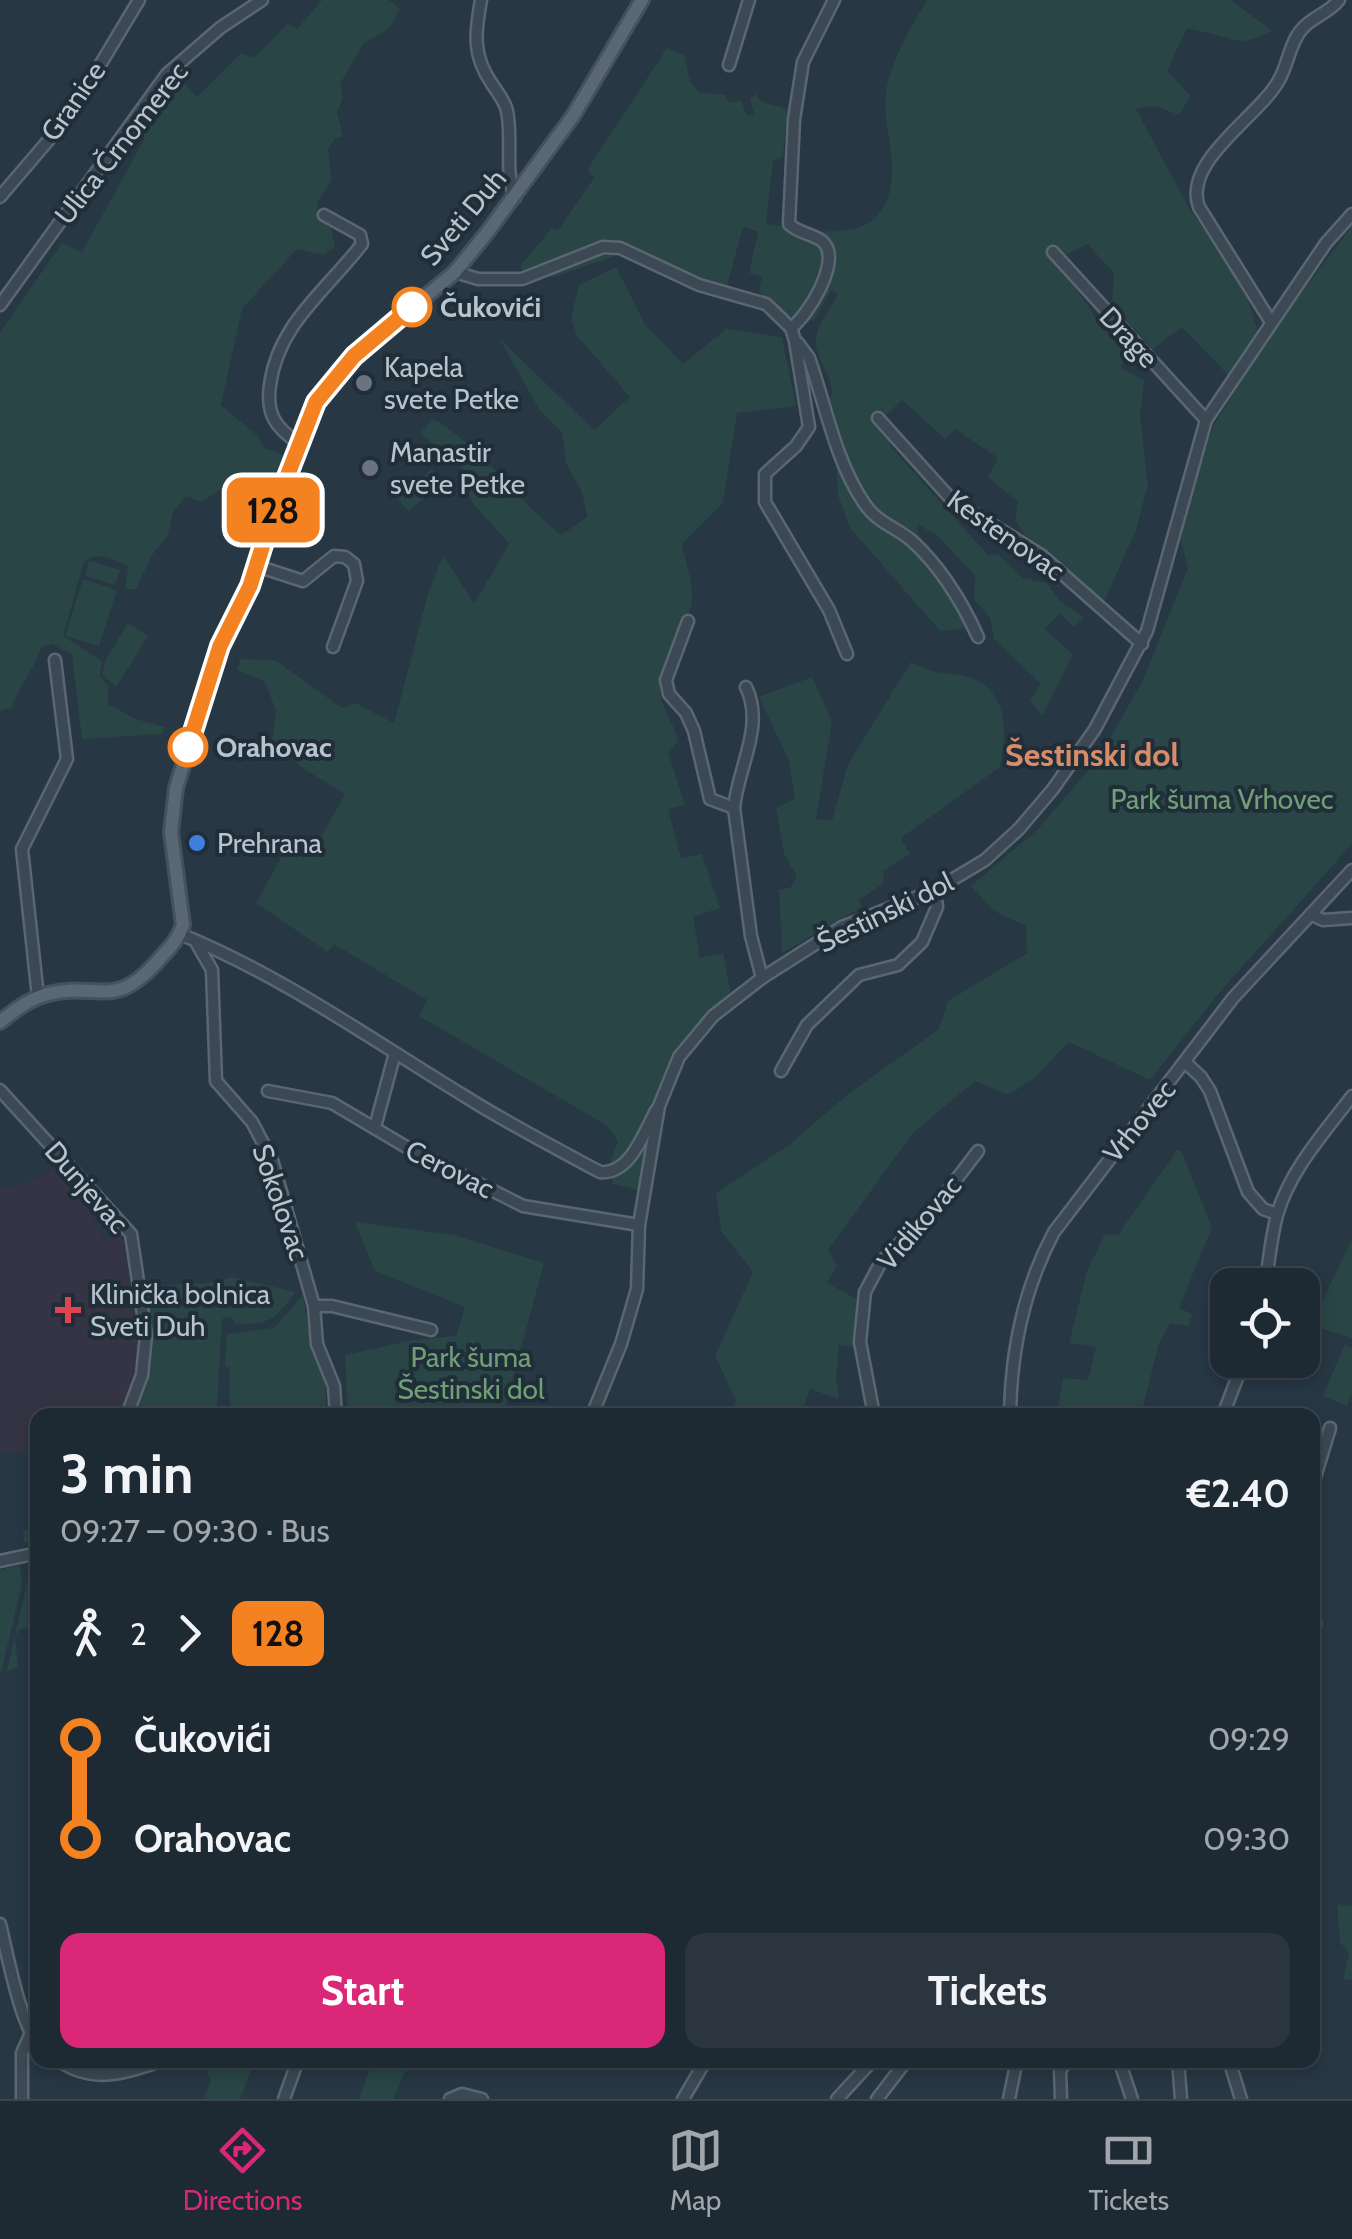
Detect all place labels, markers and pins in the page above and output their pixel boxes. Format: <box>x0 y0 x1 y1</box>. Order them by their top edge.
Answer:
marker: Čukovići <box>393 288 431 326</box>
place label: Čukovići <box>440 290 541 324</box>
place label: Kapela svete Petke <box>384 350 519 416</box>
marker: Kapela svete Petke <box>353 372 375 394</box>
place label: Manastir svete Petke <box>390 435 525 501</box>
marker: Manastir svete Petke <box>359 457 381 479</box>
marker: Orahovac <box>169 728 207 766</box>
place label: Orahovac <box>216 730 332 764</box>
place label: Prehrana <box>217 826 323 860</box>
marker: Prehrana <box>186 832 208 854</box>
place label: Klinička bolnica Sveti Duh <box>90 1277 271 1343</box>
marker: Klinička bolnica Sveti Duh <box>55 1297 81 1323</box>

